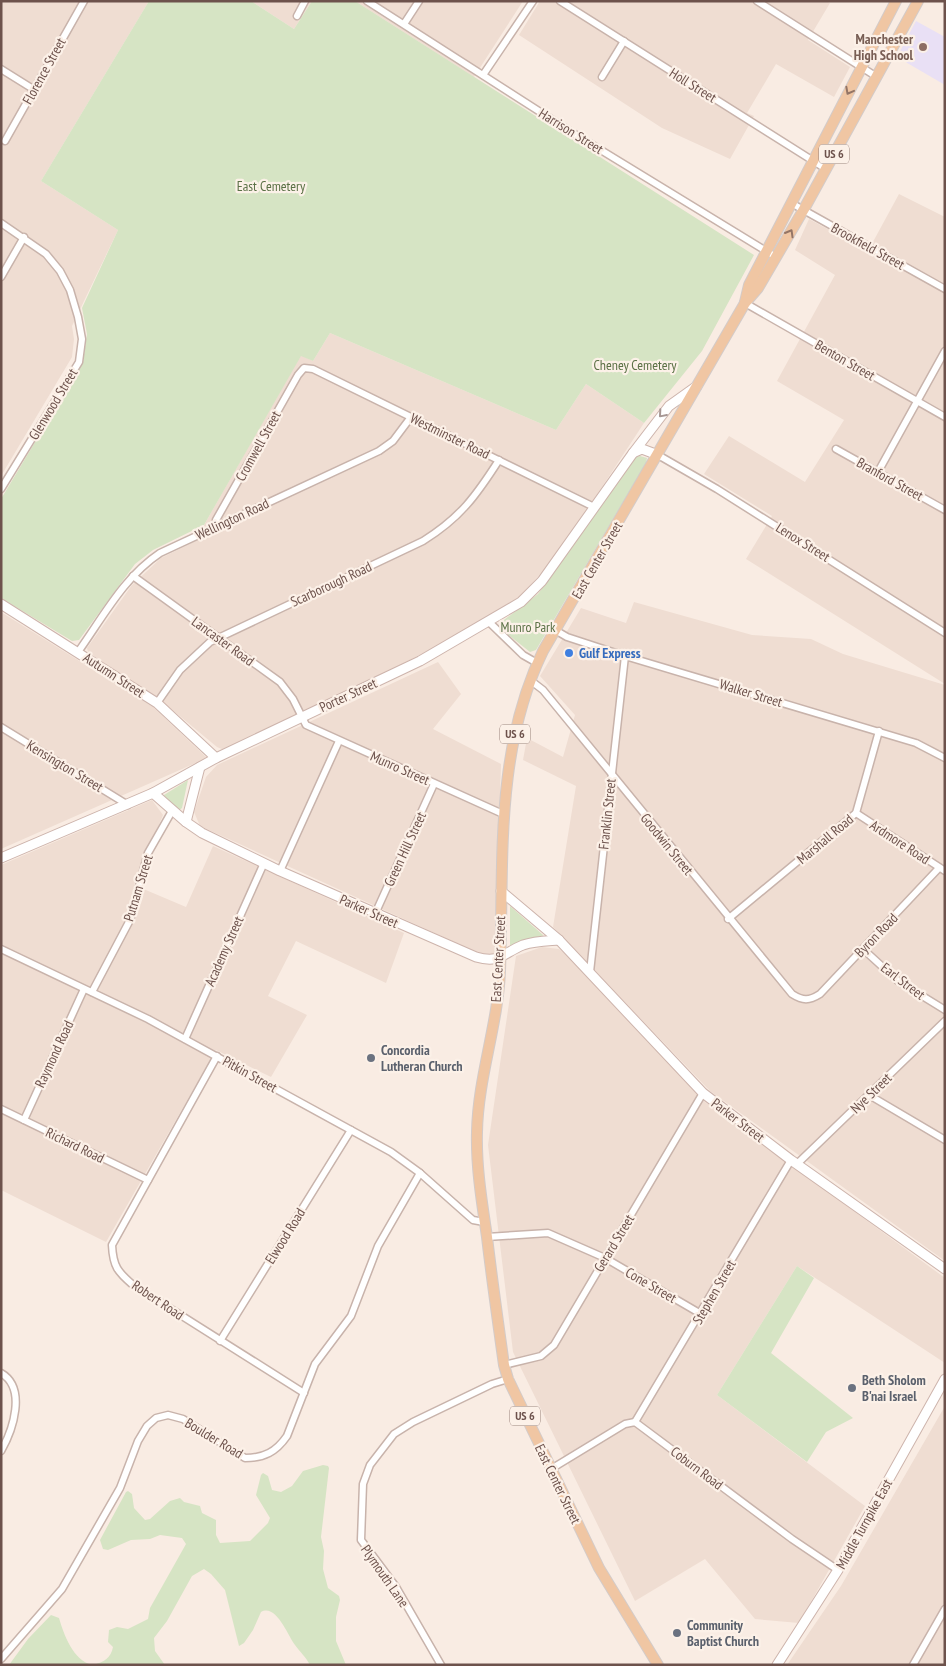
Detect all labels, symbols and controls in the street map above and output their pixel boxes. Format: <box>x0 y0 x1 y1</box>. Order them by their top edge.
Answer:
place label: Manchester High School <box>854 30 914 64</box>
street label: Florence Street <box>18 34 70 107</box>
marker: Manchester High School <box>917 41 929 53</box>
street label: Holl Street <box>666 64 720 106</box>
one-way arrow <box>845 86 855 95</box>
street label: Harrison Street <box>535 104 607 158</box>
road number: US 6 <box>819 144 849 164</box>
park label: East Cemetery <box>237 177 306 195</box>
street label: Brookfield Street <box>828 218 908 274</box>
one-way arrow <box>783 229 793 238</box>
street label: Benton Street <box>812 336 878 384</box>
park label: Cheney Cemetery <box>593 356 677 374</box>
street label: Glenwood Street <box>25 365 81 443</box>
street label: Cromwell Street <box>231 408 285 484</box>
one-way arrow <box>659 408 667 417</box>
street label: Westminster Road <box>407 409 493 463</box>
street label: Branford Street <box>853 453 927 505</box>
street label: Wellington Road <box>192 494 272 544</box>
street label: East Center Street <box>568 518 626 602</box>
street label: Lenox Street <box>773 518 833 566</box>
street label: Scarborough Road <box>288 557 374 611</box>
street label: Lancaster Road <box>188 612 258 670</box>
park label: Munro Park <box>501 618 556 636</box>
place label: Gulf Express <box>579 644 641 662</box>
marker: Gulf Express <box>563 647 575 659</box>
street label: Autumn Street <box>80 648 148 702</box>
street label: Porter Street <box>316 674 380 716</box>
street label: Walker Street <box>717 675 785 711</box>
road number: US 6 <box>500 724 530 744</box>
street label: Kensington Street <box>23 736 107 796</box>
street label: Munro Street <box>368 747 433 789</box>
street label: Franklin Street <box>594 778 620 850</box>
street label: Green Hill Street <box>380 809 430 889</box>
street label: Goodwin Street <box>637 809 698 879</box>
street label: Marshall Road <box>793 810 857 868</box>
street label: Ardmore Road <box>867 816 933 868</box>
street label: Putnam Street <box>119 852 157 923</box>
street label: Parker Street <box>337 890 401 932</box>
street label: Byron Road <box>851 909 901 961</box>
street label: Academy Street <box>201 913 247 989</box>
street label: East Center Street <box>487 915 509 1003</box>
street label: Earl Street <box>877 959 929 1004</box>
street label: Raymond Road <box>31 1018 77 1090</box>
place label: Concordia Lutheran Church <box>381 1041 463 1075</box>
street label: Pitkin Street <box>219 1052 281 1096</box>
marker: Concordia Lutheran Church <box>365 1052 377 1064</box>
street label: Nye Street <box>847 1069 896 1117</box>
street label: Parker Street <box>708 1094 768 1146</box>
street label: Richard Road <box>43 1123 107 1167</box>
street label: Elwood Road <box>261 1205 309 1267</box>
street label: Gerard Street <box>590 1211 638 1275</box>
street label: Stephen Street <box>688 1256 740 1328</box>
street label: Cone Street <box>622 1263 680 1307</box>
street label: Robert Road <box>129 1276 187 1324</box>
place label: Beth Sholom B'nai Israel <box>862 1371 926 1405</box>
marker: Beth Sholom B'nai Israel <box>846 1382 858 1394</box>
road number: US 6 <box>510 1406 540 1425</box>
street label: Boulder Road <box>182 1414 246 1462</box>
street label: East Center Street <box>531 1441 585 1527</box>
street label: Coburn Road <box>667 1442 727 1494</box>
street label: Middle Turnpike East <box>832 1476 896 1572</box>
street label: Plymouth Lane <box>357 1541 413 1611</box>
place label: Community Baptist Church <box>687 1616 759 1650</box>
marker: Community Baptist Church <box>671 1627 683 1639</box>

